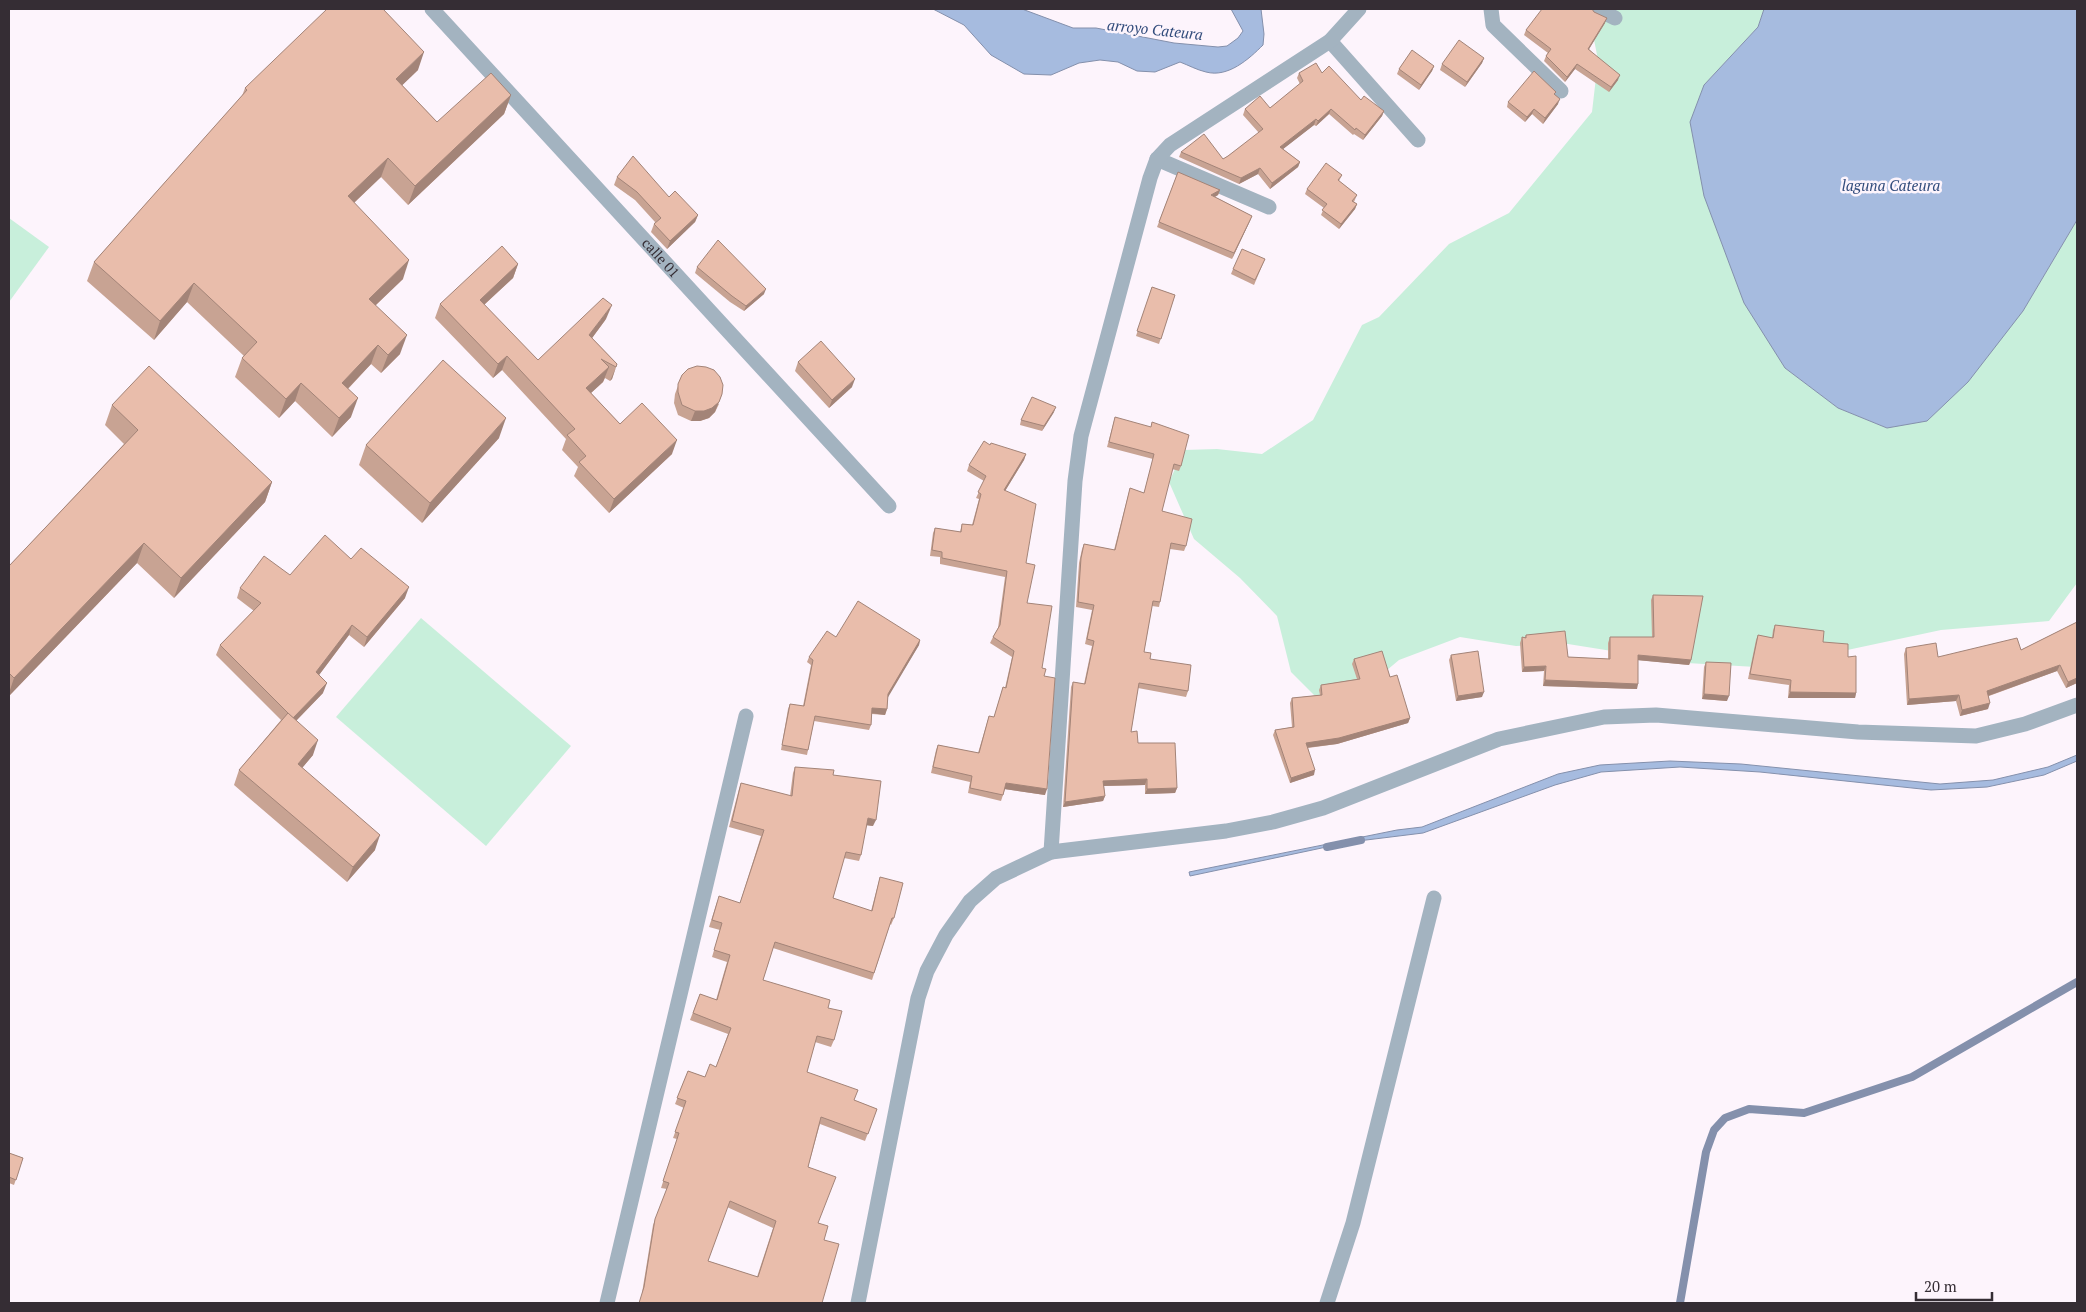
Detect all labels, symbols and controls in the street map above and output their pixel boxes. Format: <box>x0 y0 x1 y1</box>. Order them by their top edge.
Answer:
water label: arroyo Cateura <box>1106 14 1204 44</box>
water label: laguna Cateura <box>1842 175 1940 195</box>
street label: calle 01 <box>638 234 684 281</box>
scale bar <box>1916 1270 1992 1302</box>
text: 20 m <box>1924 1276 1957 1296</box>

